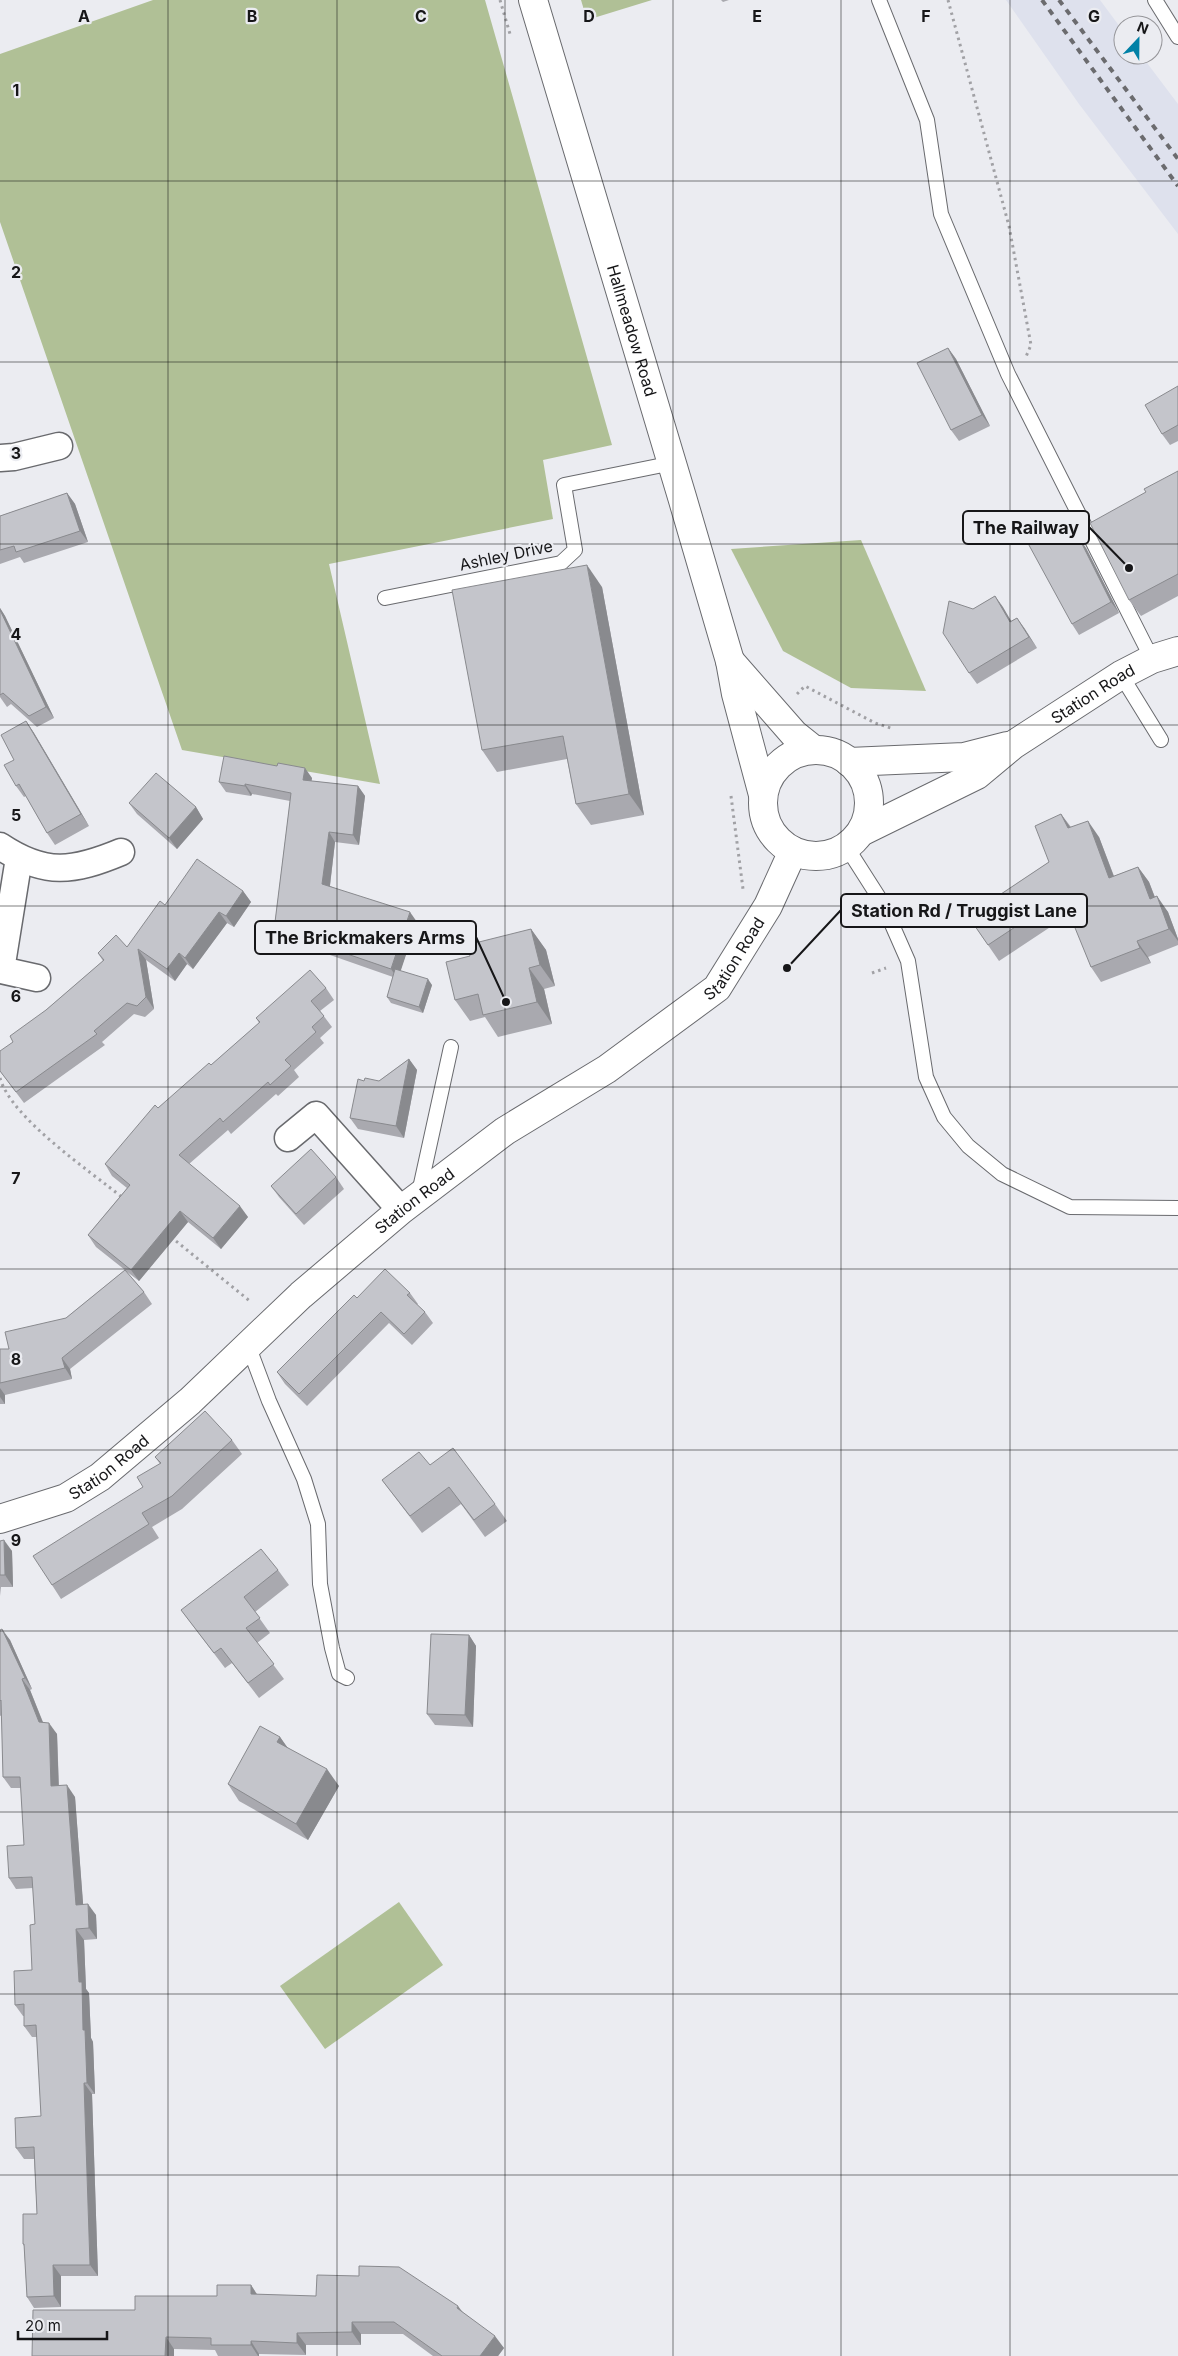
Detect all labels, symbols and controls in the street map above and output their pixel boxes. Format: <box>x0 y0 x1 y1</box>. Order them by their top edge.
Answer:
text: A <box>78 6 90 26</box>
text: B <box>247 6 257 26</box>
text: C <box>415 6 427 26</box>
text: D <box>583 6 595 26</box>
text: E <box>752 6 762 26</box>
text: F <box>921 6 931 26</box>
text: G <box>1088 6 1100 26</box>
north arrow <box>1113 15 1163 65</box>
text: N <box>1135 18 1151 37</box>
text: 1 <box>13 80 19 100</box>
text: 2 <box>11 262 21 282</box>
street label: Hallmeadow Road <box>603 262 661 399</box>
text: 3 <box>11 443 21 463</box>
callout: The Railway <box>963 511 1089 544</box>
text: The Railway <box>973 517 1079 538</box>
street label: Ashley Drive <box>457 535 555 575</box>
text: 4 <box>11 624 22 644</box>
street label: Station Road <box>1047 660 1138 728</box>
text: 5 <box>11 805 21 825</box>
callout: Station Rd / Truggist Lane <box>841 894 1087 927</box>
text: Station Rd / Truggist Lane <box>851 900 1077 921</box>
street label: Station Road <box>700 913 769 1004</box>
callout: The Brickmakers Arms <box>255 921 476 954</box>
text: The Brickmakers Arms <box>265 927 465 948</box>
text: 6 <box>11 986 21 1006</box>
street label: Station Road <box>370 1163 458 1238</box>
text: 7 <box>11 1168 21 1188</box>
text: 8 <box>11 1349 21 1369</box>
street label: Station Road <box>65 1430 153 1504</box>
text: 9 <box>11 1530 21 1550</box>
scale bar <box>18 2308 106 2340</box>
text: 20 m <box>25 2316 61 2335</box>

